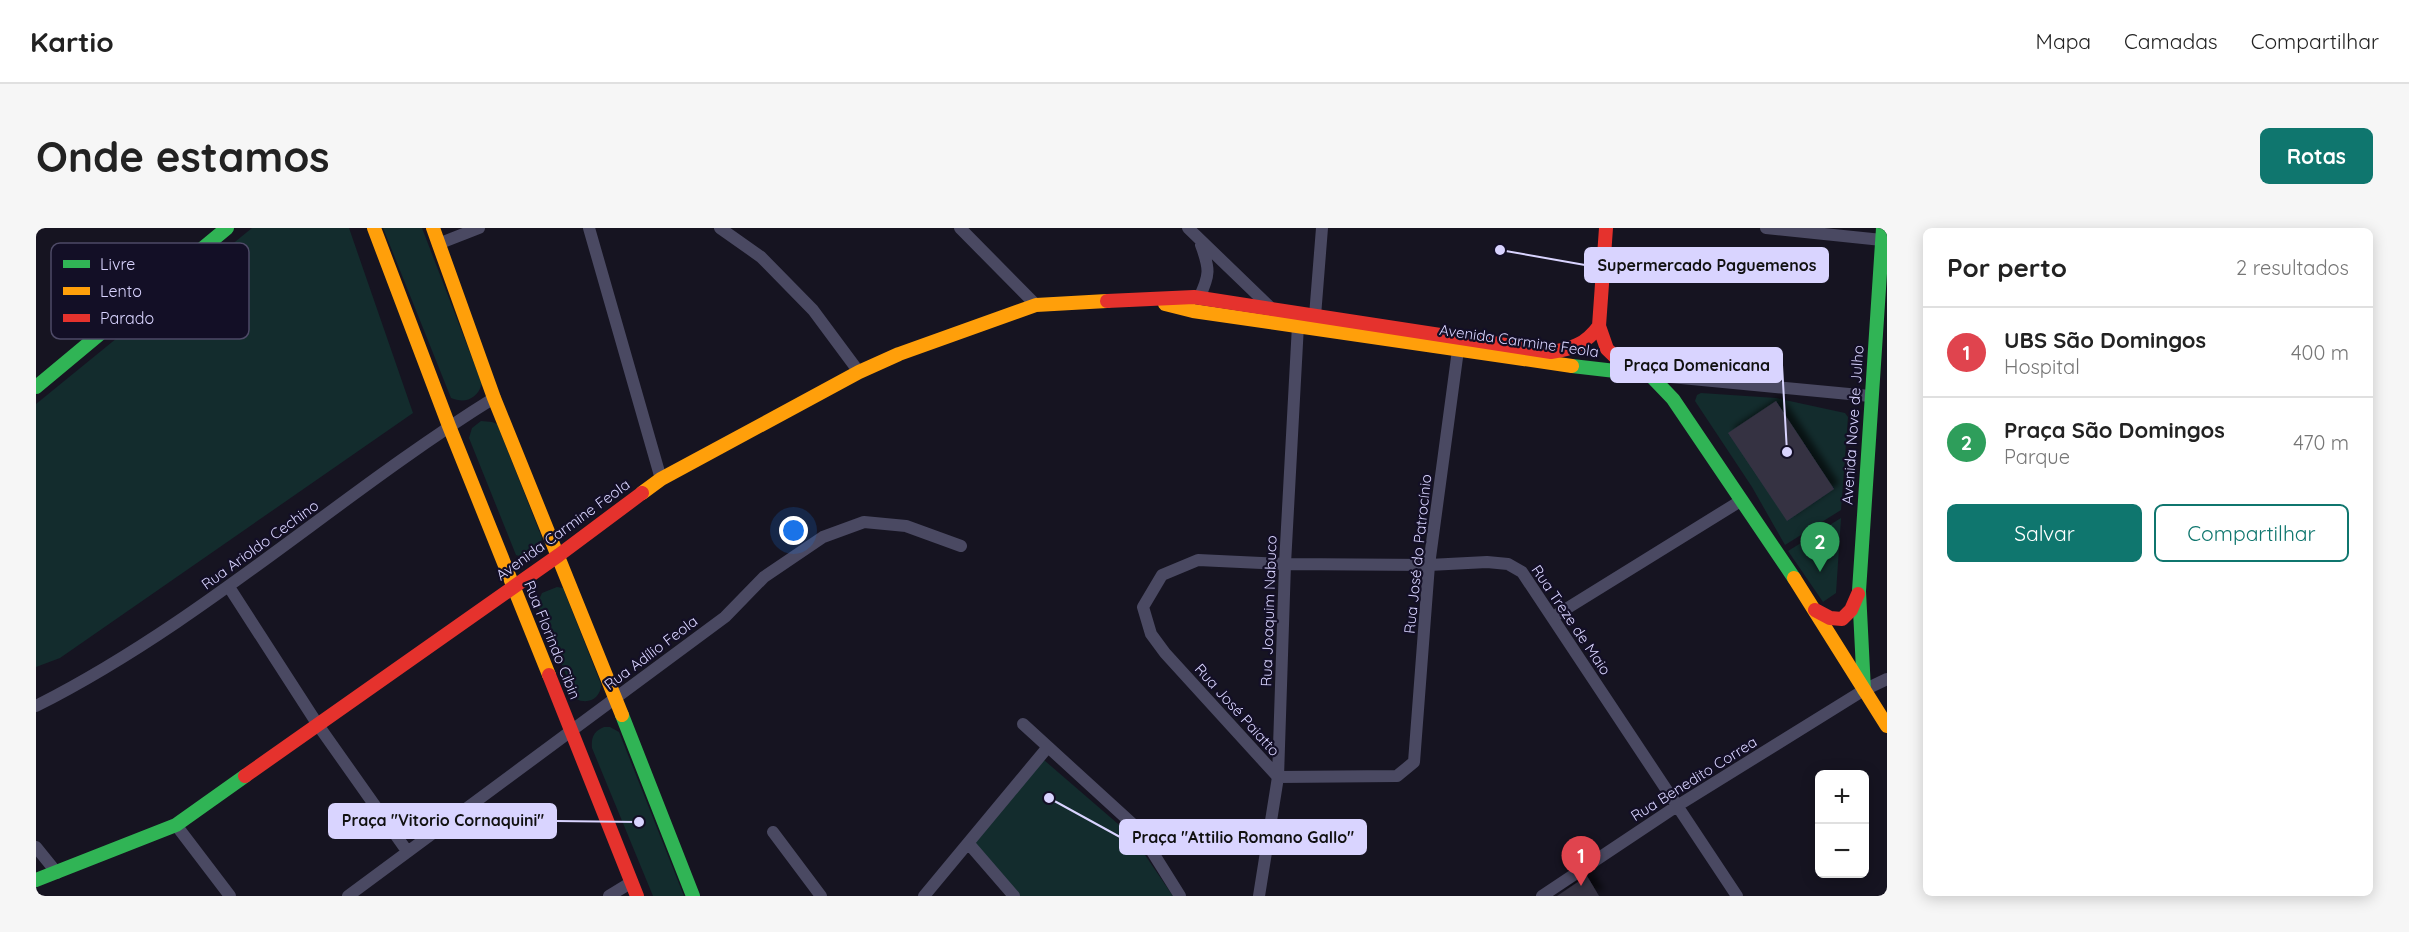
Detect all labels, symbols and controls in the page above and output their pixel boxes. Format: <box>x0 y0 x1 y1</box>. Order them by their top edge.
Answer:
text: Kartio <box>30 24 114 59</box>
text: Mapa <box>2036 28 2091 54</box>
text: Camadas <box>2124 28 2218 54</box>
text: Compartilhar <box>2251 28 2379 54</box>
button: Rotas <box>2260 128 2373 184</box>
text: Onde estamos <box>36 130 330 183</box>
legend <box>51 243 249 339</box>
callout: Supermercado Paguemenos <box>1585 248 1828 282</box>
text: Por perto <box>1947 251 2067 284</box>
text: Livre <box>100 254 135 274</box>
text: Supermercado Paguemenos <box>1598 255 1817 275</box>
text: 2 resultados <box>2236 255 2349 280</box>
text: Lento <box>100 281 142 301</box>
text: Parado <box>100 308 154 328</box>
street label: Avenida Carmine Feola <box>1438 320 1600 361</box>
text: UBS São Domingos <box>2004 326 2206 354</box>
text: 1 <box>1963 340 1970 365</box>
text: 400 m <box>2291 340 2349 365</box>
street label: Avenida Nove de Julho <box>1837 345 1868 505</box>
callout: Praça Domenicana <box>1611 348 1782 382</box>
text: Hospital <box>2004 354 2080 379</box>
text: Praça Domenicana <box>1624 355 1770 375</box>
text: Praça São Domingos <box>2004 416 2225 444</box>
text: 2 <box>1961 430 1972 455</box>
text: 470 m <box>2293 430 2349 455</box>
text: Parque <box>2004 444 2070 469</box>
street label: Rua José do Patrocínio <box>1400 473 1435 635</box>
street label: Avenida Carmine Feola <box>492 475 633 585</box>
street label: Rua Arioldo Cechino <box>197 496 322 594</box>
button: Salvar <box>1947 504 2142 562</box>
button: Compartilhar <box>2154 504 2349 562</box>
your location <box>779 516 808 545</box>
pin: 2 <box>1800 522 1840 572</box>
street label: Rua Joaquim Nabuco <box>1256 535 1281 687</box>
street label: Rua Treze de Maio <box>1528 561 1615 678</box>
street label: Rua Florindo Cibin <box>520 578 585 702</box>
street label: Rua Adílio Feola <box>600 611 701 694</box>
street label: Rua José Paiatto <box>1191 659 1284 760</box>
street label: Rua Benedito Correa <box>1627 732 1760 825</box>
map controls <box>1815 770 1869 878</box>
button: + <box>1815 770 1869 824</box>
callout: Praça "Vitorio Cornaquini" <box>329 804 556 838</box>
text: Praça "Vitorio Cornaquini" <box>342 810 544 830</box>
callout: Praça "Attilio Romano Gallo" <box>1120 820 1366 854</box>
button: − <box>1815 824 1869 878</box>
text: Praça "Attilio Romano Gallo" <box>1132 827 1354 847</box>
pin: 1 <box>1562 836 1600 886</box>

